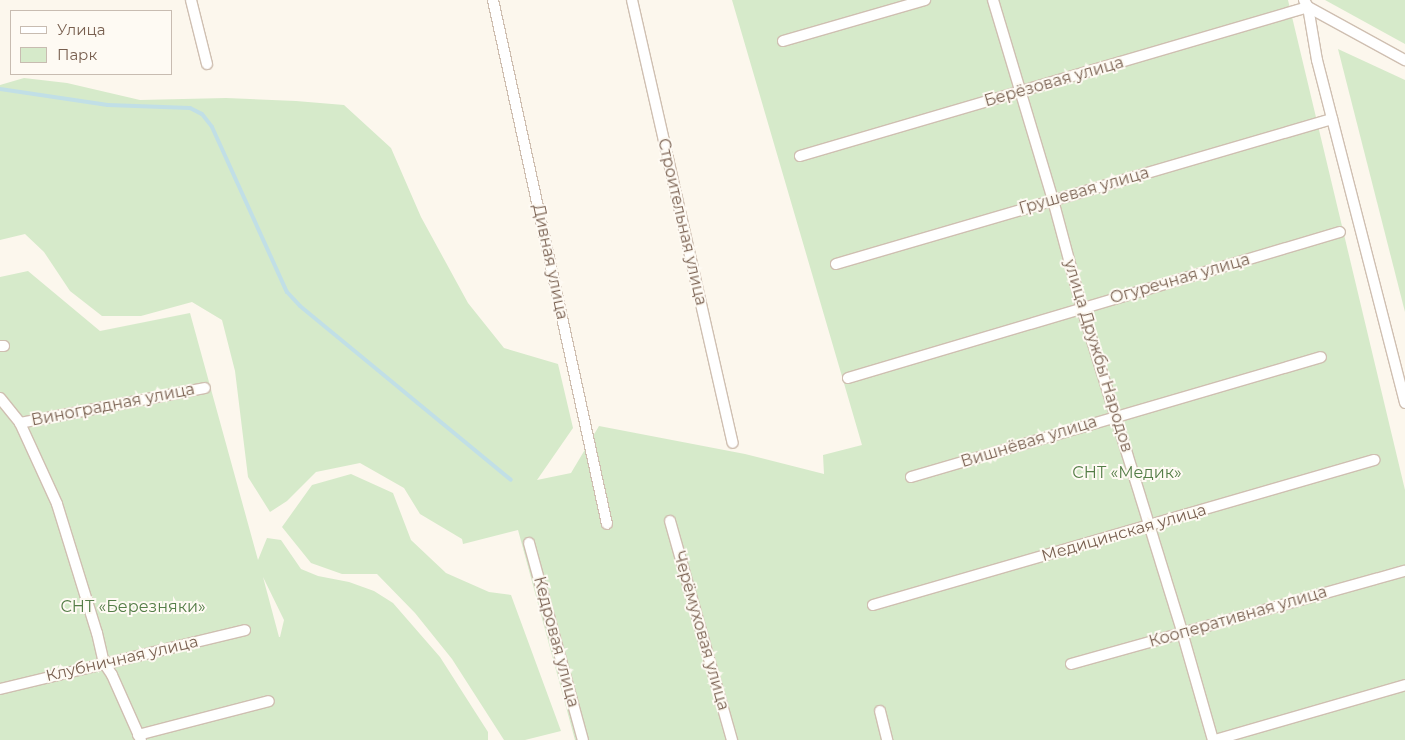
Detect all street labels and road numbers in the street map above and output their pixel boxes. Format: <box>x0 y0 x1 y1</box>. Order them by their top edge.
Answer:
street label: Берёзовая улица <box>982 53 1126 111</box>
street label: Строительная улица <box>653 137 711 307</box>
street label: Грушевая улица <box>1017 163 1151 219</box>
street label: Дивная улица <box>528 203 572 321</box>
street label: Огуречная улица <box>1108 250 1252 308</box>
street label: улица Дружбы Народов <box>1060 257 1136 455</box>
street label: Виноградная улица <box>30 380 196 430</box>
street label: Вишнёвая улица <box>959 412 1099 472</box>
street label: Медицинская улица <box>1039 500 1209 566</box>
street label: Черёмуховая улица <box>669 549 733 713</box>
street label: Кедровая улица <box>529 574 583 710</box>
street label: Кооперативная улица <box>1147 582 1329 652</box>
street label: Клубничная улица <box>44 632 200 686</box>

